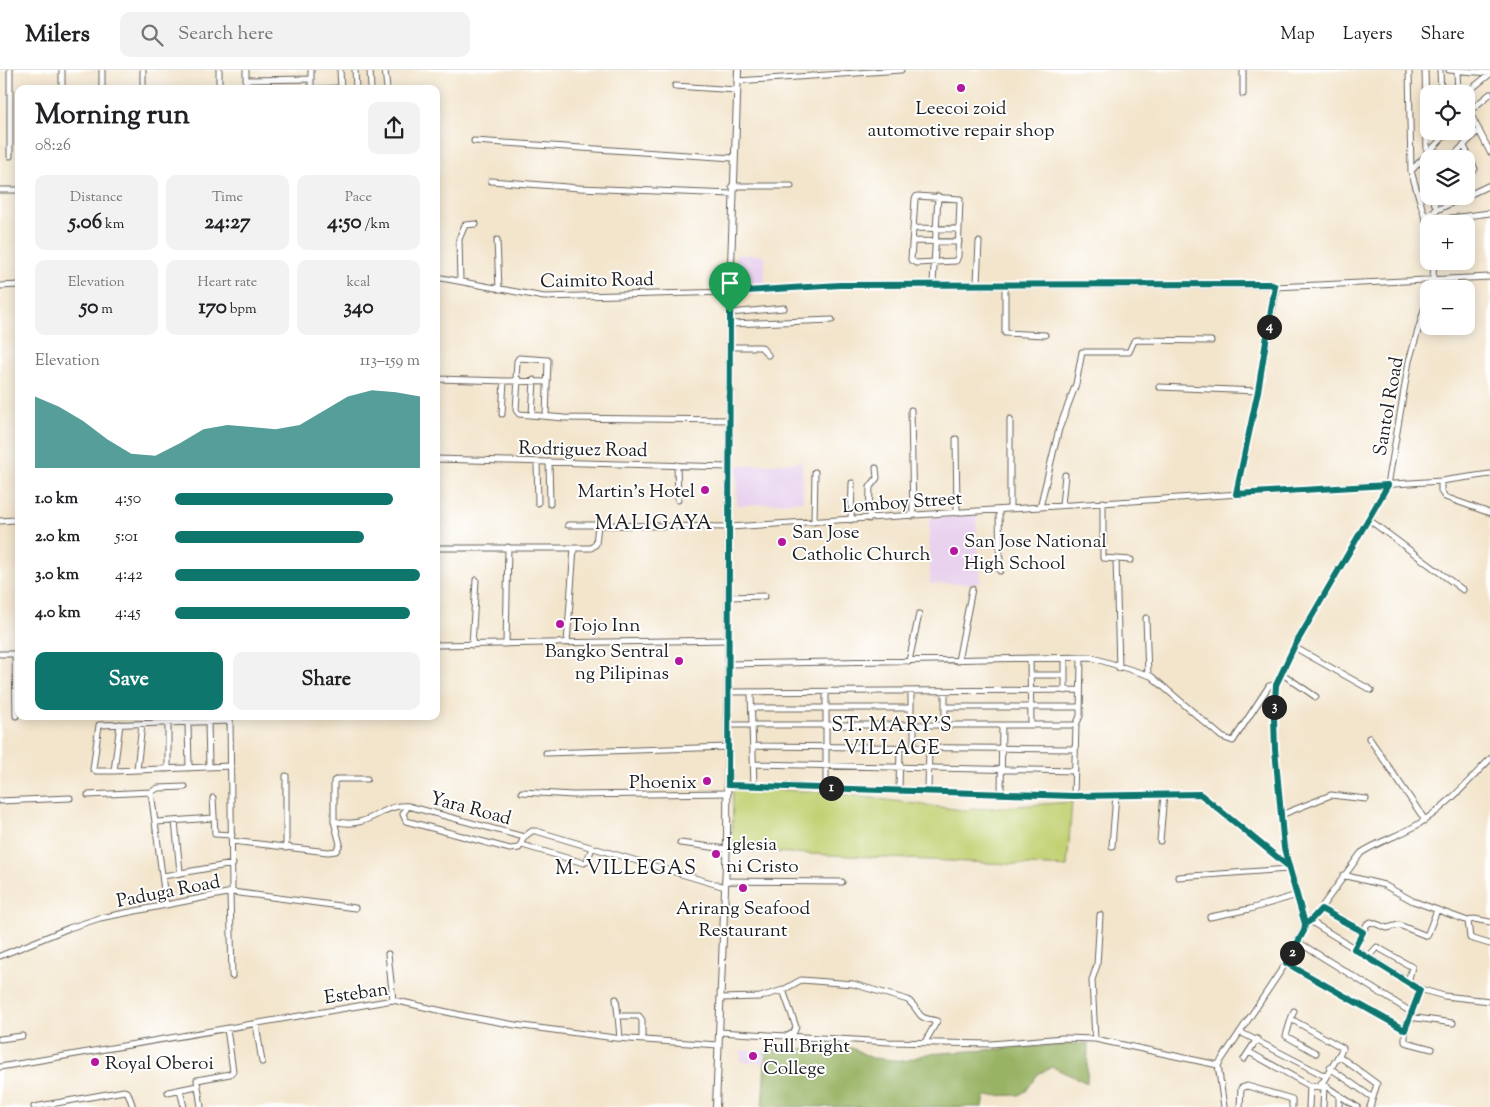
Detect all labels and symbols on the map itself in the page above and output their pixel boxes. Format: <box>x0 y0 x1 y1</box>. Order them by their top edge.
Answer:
marker: Leecoi zoid automotive repair shop <box>955 82 967 94</box>
place label: Leecoi zoid automotive repair shop <box>868 96 1054 145</box>
pin <box>709 262 751 313</box>
street label: Caimito Road <box>540 267 654 296</box>
pin: 4 <box>1256 314 1282 340</box>
street label: Santol Road <box>1367 355 1411 458</box>
street label: Rodriguez Road <box>518 436 648 465</box>
place label: Martin's Hotel <box>578 479 695 506</box>
marker: Martin's Hotel <box>699 484 711 496</box>
street label: Lomboy Street <box>841 486 964 521</box>
district label: MALIGAYA <box>595 510 713 539</box>
place label: San Jose Catholic Church <box>792 520 931 569</box>
place label: San Jose National High School <box>964 529 1107 578</box>
marker: San Jose Catholic Church <box>776 536 788 548</box>
marker: San Jose National High School <box>948 545 960 557</box>
place label: Tojo Inn <box>570 613 640 640</box>
marker: Tojo Inn <box>554 618 566 630</box>
place label: Bangko Sentral ng Pilipinas <box>545 639 669 688</box>
marker: Bangko Sentral ng Pilipinas <box>673 655 685 667</box>
pin: 3 <box>1262 694 1286 720</box>
district label: ST. MARY'S VILLAGE <box>831 712 953 764</box>
place label: Phoenix <box>629 770 697 797</box>
marker: Phoenix <box>701 775 713 787</box>
pin: 1 <box>818 776 844 800</box>
street label: Yara Road <box>427 786 514 833</box>
place label: Iglesia ni Cristo <box>726 832 799 881</box>
marker: Iglesia ni Cristo <box>710 848 722 860</box>
district label: M. VILLEGAS <box>555 855 697 884</box>
street label: Paduga Road <box>114 869 223 916</box>
marker: Arirang Seafood Restaurant <box>737 882 749 894</box>
place label: Arirang Seafood Restaurant <box>676 896 810 945</box>
pin: 2 <box>1280 940 1304 966</box>
street label: Esteban <box>323 977 390 1012</box>
place label: Full Bright College <box>763 1034 850 1083</box>
marker: Full Bright College <box>747 1050 759 1062</box>
place label: Royal Oberoi <box>105 1051 214 1078</box>
marker: Royal Oberoi <box>89 1056 101 1068</box>

